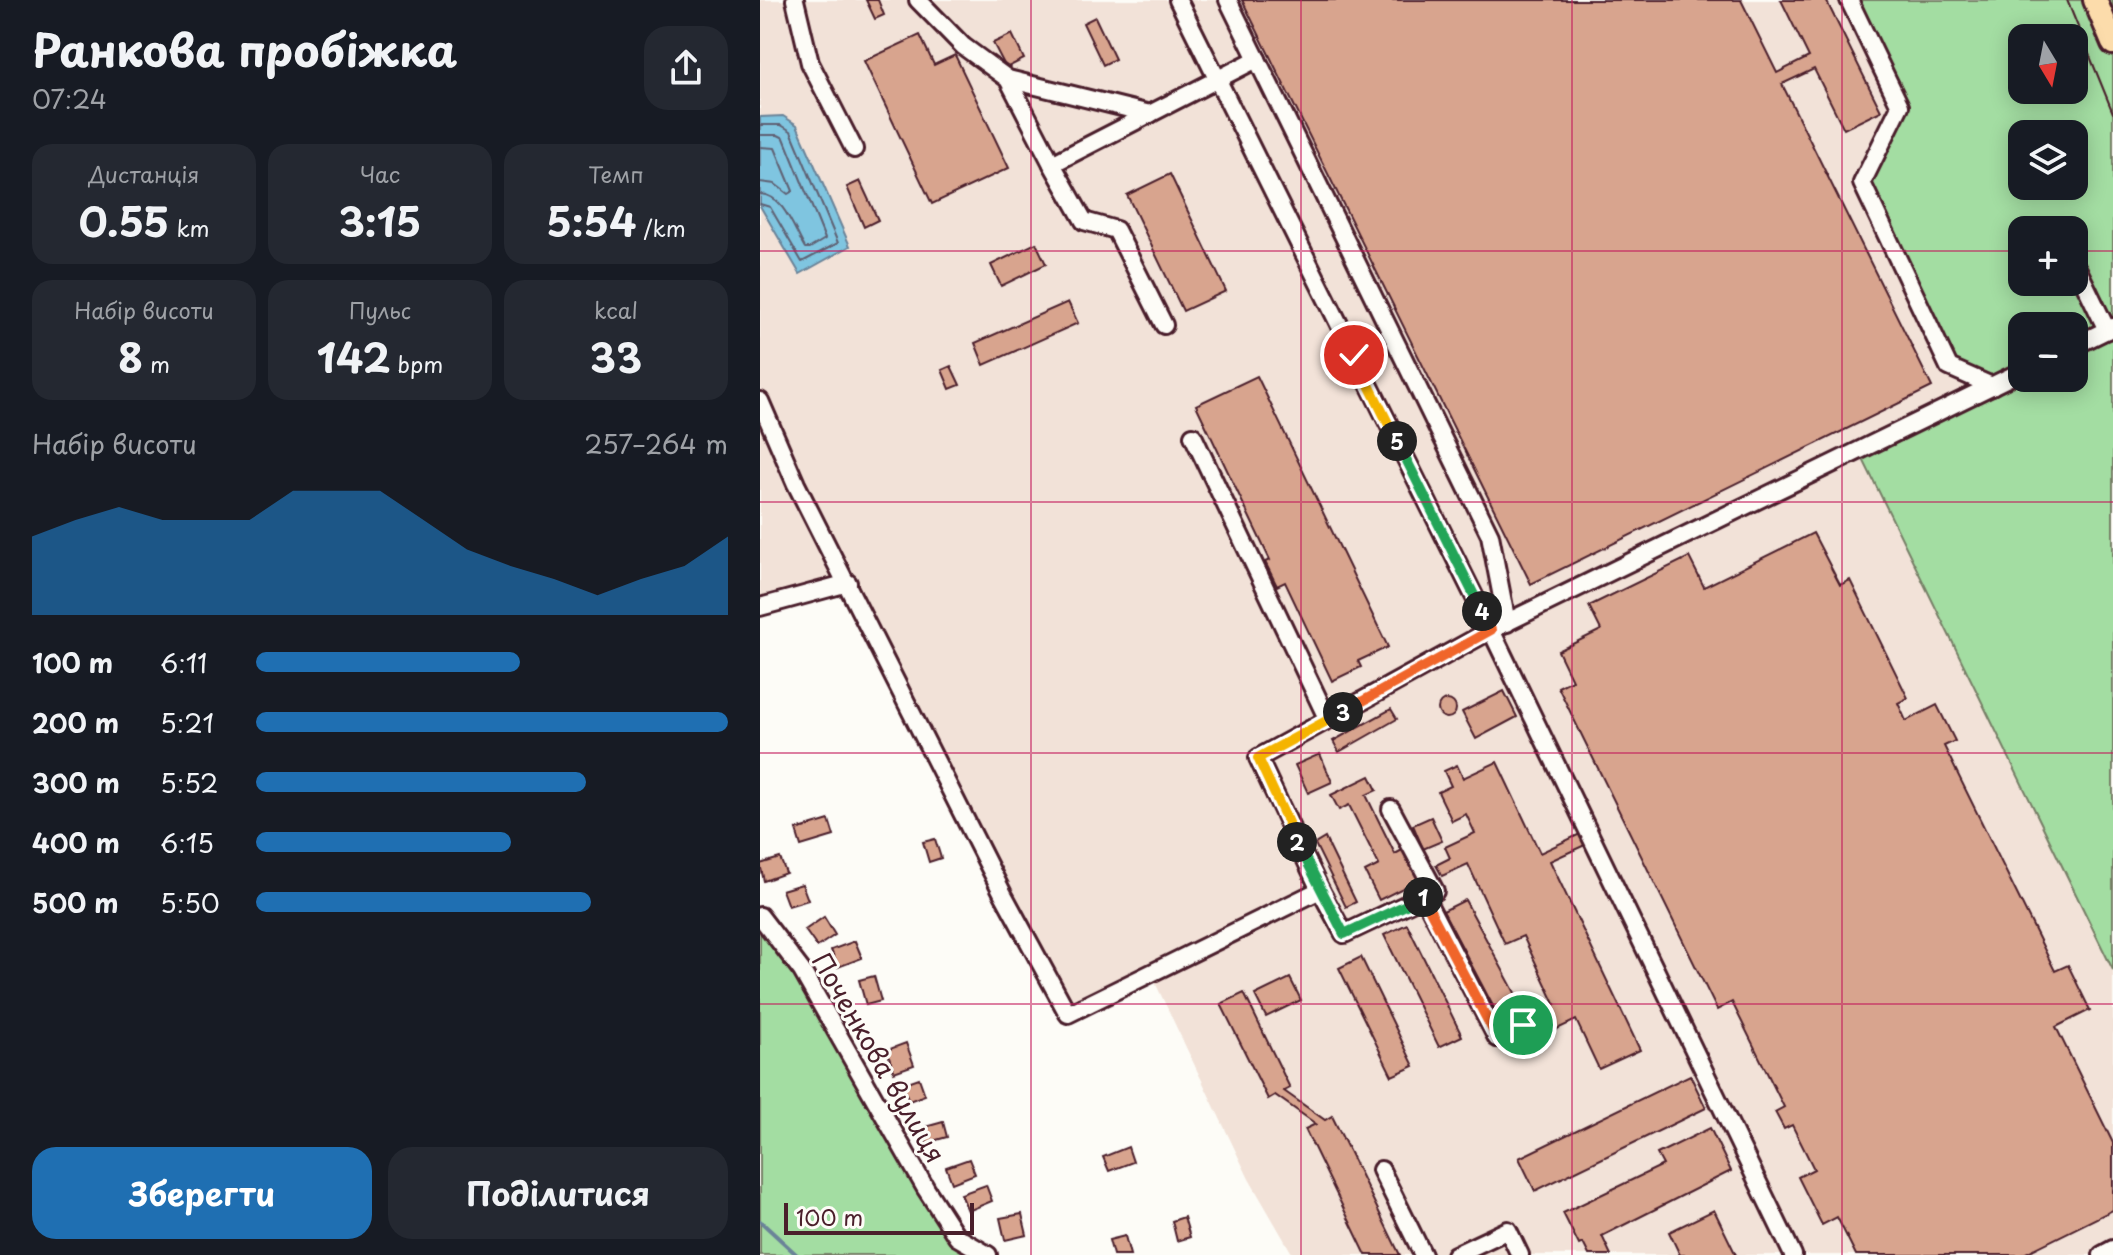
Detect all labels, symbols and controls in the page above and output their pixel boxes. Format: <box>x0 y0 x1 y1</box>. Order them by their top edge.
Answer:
text: Ранкова пробіжка <box>32 16 457 82</box>
north arrow <box>2008 24 2088 104</box>
map controls <box>2008 24 2088 392</box>
button: share <box>644 26 728 110</box>
text: 07:24 <box>32 79 107 118</box>
button: layers <box>2008 120 2088 200</box>
text: Дистанція <box>89 157 199 190</box>
text: Час <box>360 157 400 190</box>
text: Темп <box>588 157 644 190</box>
text: 0.55 <box>78 190 169 251</box>
text: 3:15 <box>339 190 421 251</box>
text: 5:54 <box>546 190 636 251</box>
text: km <box>169 211 210 244</box>
text: /km <box>636 211 686 244</box>
button: + <box>2008 216 2088 296</box>
text: Набір висоти <box>74 293 214 326</box>
text: Пульс <box>349 293 411 326</box>
text: kcal <box>594 293 638 326</box>
button: − <box>2008 312 2088 392</box>
pin <box>1320 321 1388 389</box>
text: 8 <box>118 326 143 387</box>
text: 142 <box>317 326 390 387</box>
text: 33 <box>590 326 642 387</box>
icon: check <box>1332 333 1376 377</box>
text: m <box>143 347 170 380</box>
text: bpm <box>390 347 443 380</box>
pin: 5 <box>1377 421 1417 461</box>
text: Набір висоти <box>32 424 197 463</box>
text: 257–264 m <box>584 424 728 463</box>
text: 5 <box>1390 424 1404 457</box>
pin: 4 <box>1462 591 1502 631</box>
text: 4 <box>1475 594 1489 627</box>
text: 100 m <box>32 643 113 682</box>
text: 6:11 <box>160 643 207 682</box>
pin: 3 <box>1323 692 1363 732</box>
text: 3 <box>1336 695 1350 728</box>
text: 200 m <box>32 703 119 742</box>
text: 5:21 <box>160 703 214 742</box>
text: 300 m <box>32 763 120 802</box>
text: 5:52 <box>160 763 218 802</box>
pin: 2 <box>1277 822 1317 862</box>
text: 400 m <box>32 823 120 862</box>
text: 6:15 <box>160 823 214 862</box>
text: 2 <box>1289 825 1305 858</box>
pin: 1 <box>1403 877 1443 917</box>
text: 1 <box>1418 880 1428 913</box>
text: 500 m <box>32 883 118 922</box>
text: 5:50 <box>160 883 220 922</box>
street label: Поченкова вулиця <box>803 945 955 1170</box>
pin <box>1489 991 1557 1059</box>
icon: arrive <box>1501 1003 1545 1047</box>
button: Зберегти <box>32 1147 372 1239</box>
button: Поділитися <box>388 1147 728 1239</box>
scale bar <box>784 1199 974 1235</box>
text: 100 m <box>796 1200 863 1233</box>

